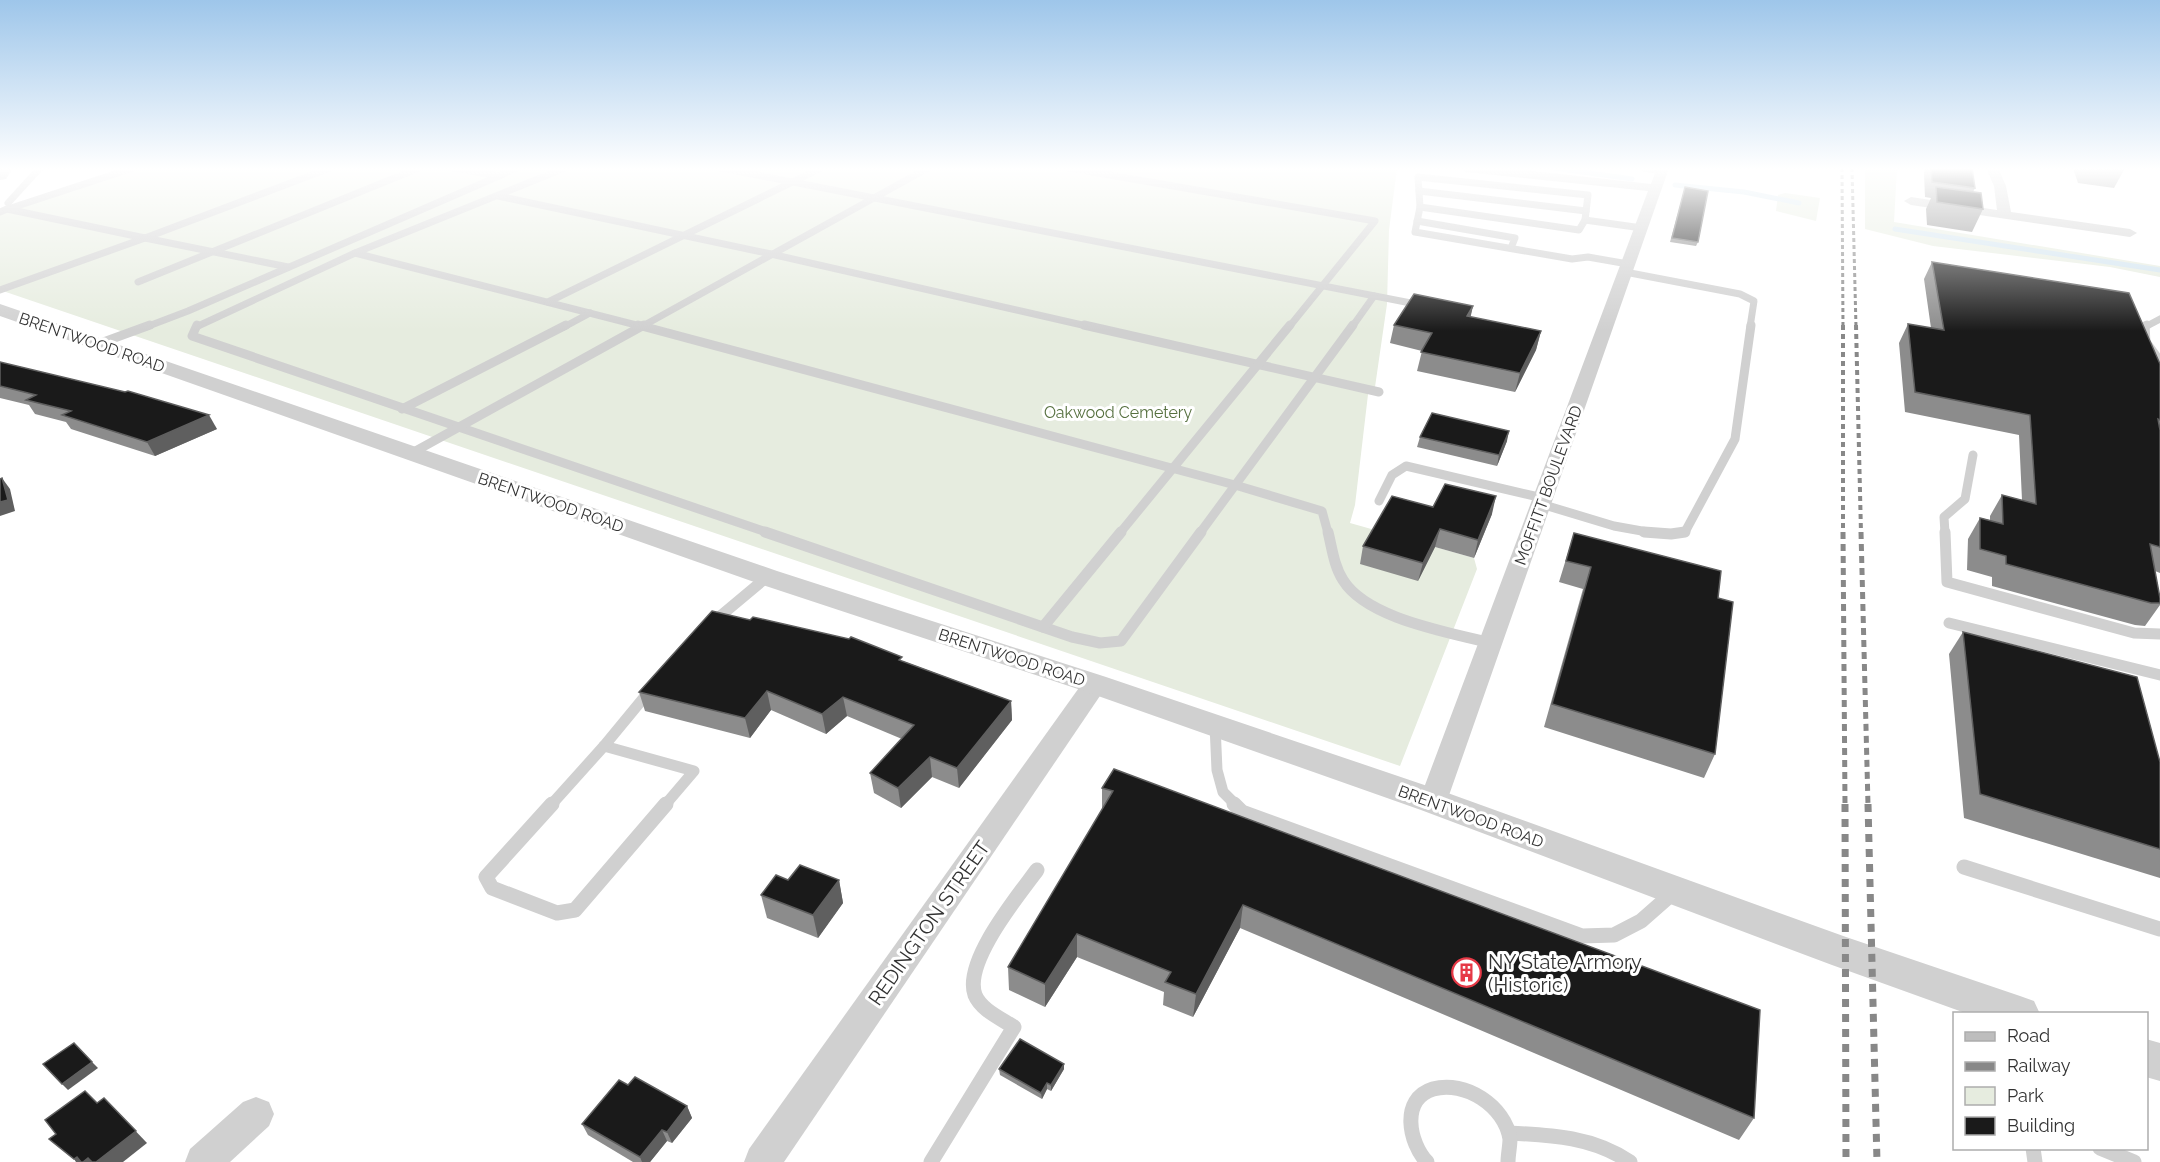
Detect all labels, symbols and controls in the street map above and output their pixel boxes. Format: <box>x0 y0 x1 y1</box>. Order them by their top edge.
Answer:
street label: BRENTWOOD ROAD <box>16 309 167 376</box>
park label: Oakwood Cemetery <box>1044 403 1192 422</box>
street label: MOFFITT BOULEVARD <box>1511 403 1586 568</box>
street label: BRENTWOOD ROAD <box>475 469 626 536</box>
street label: BRENTWOOD ROAD <box>936 625 1088 690</box>
street label: BRENTWOOD ROAD <box>1396 781 1546 852</box>
street label: REDINGTON STREET <box>863 836 995 1010</box>
place label: NY State Armory (Historic) <box>1488 950 1642 997</box>
building icon: NY State Armory (Historic) <box>1451 957 1483 989</box>
legend <box>1953 1012 2148 1150</box>
text: Road <box>2007 1025 2050 1046</box>
text: Railway <box>2007 1055 2071 1076</box>
text: Park <box>2007 1085 2044 1106</box>
text: Building <box>2007 1115 2075 1136</box>

